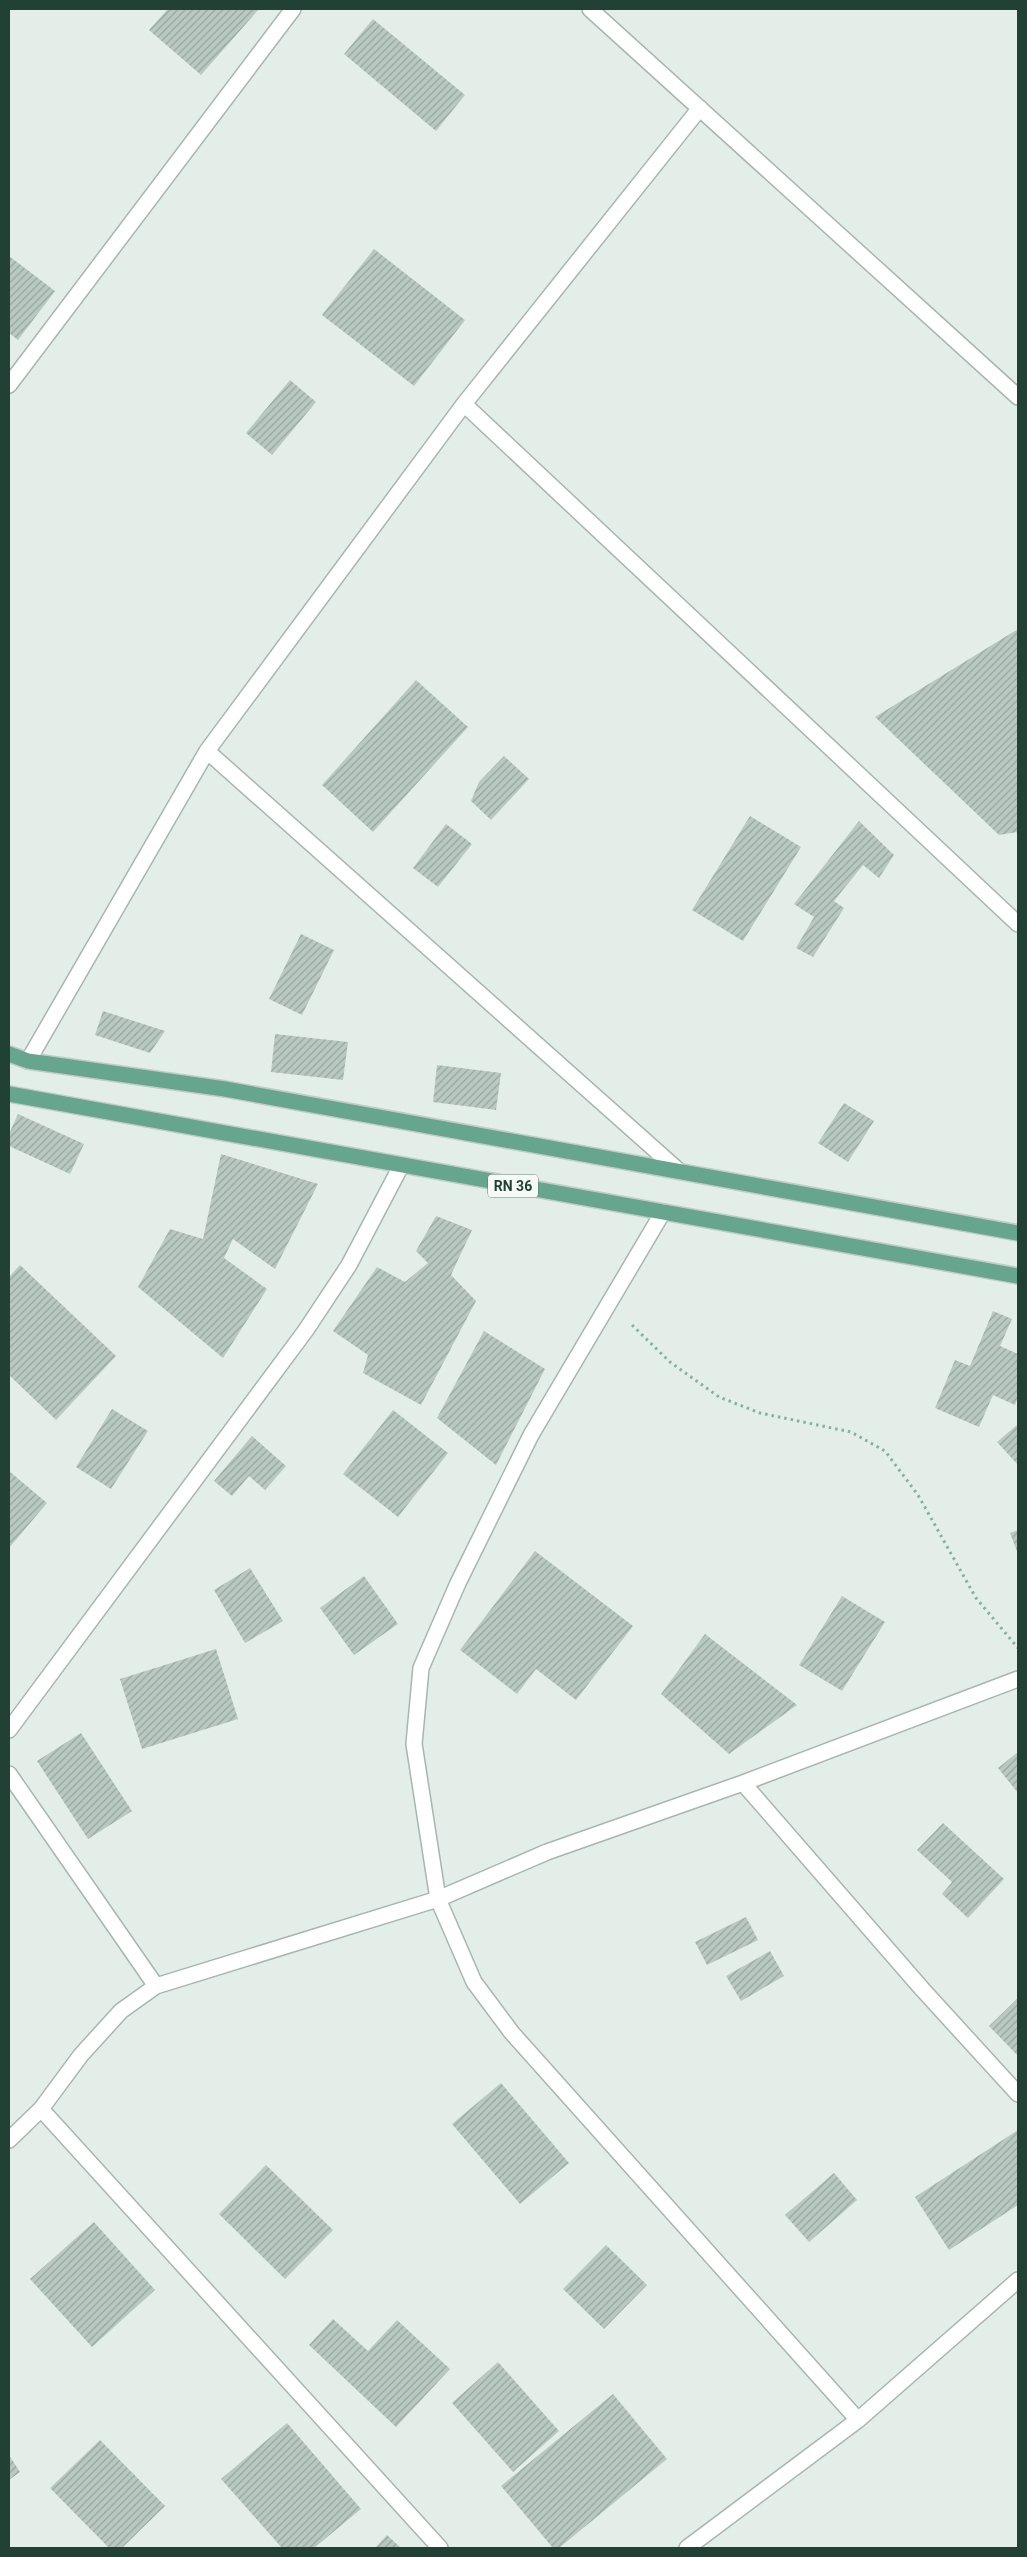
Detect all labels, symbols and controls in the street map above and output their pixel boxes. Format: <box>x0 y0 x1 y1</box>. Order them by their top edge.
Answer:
road number: RN 36 <box>488 1174 538 1198</box>

